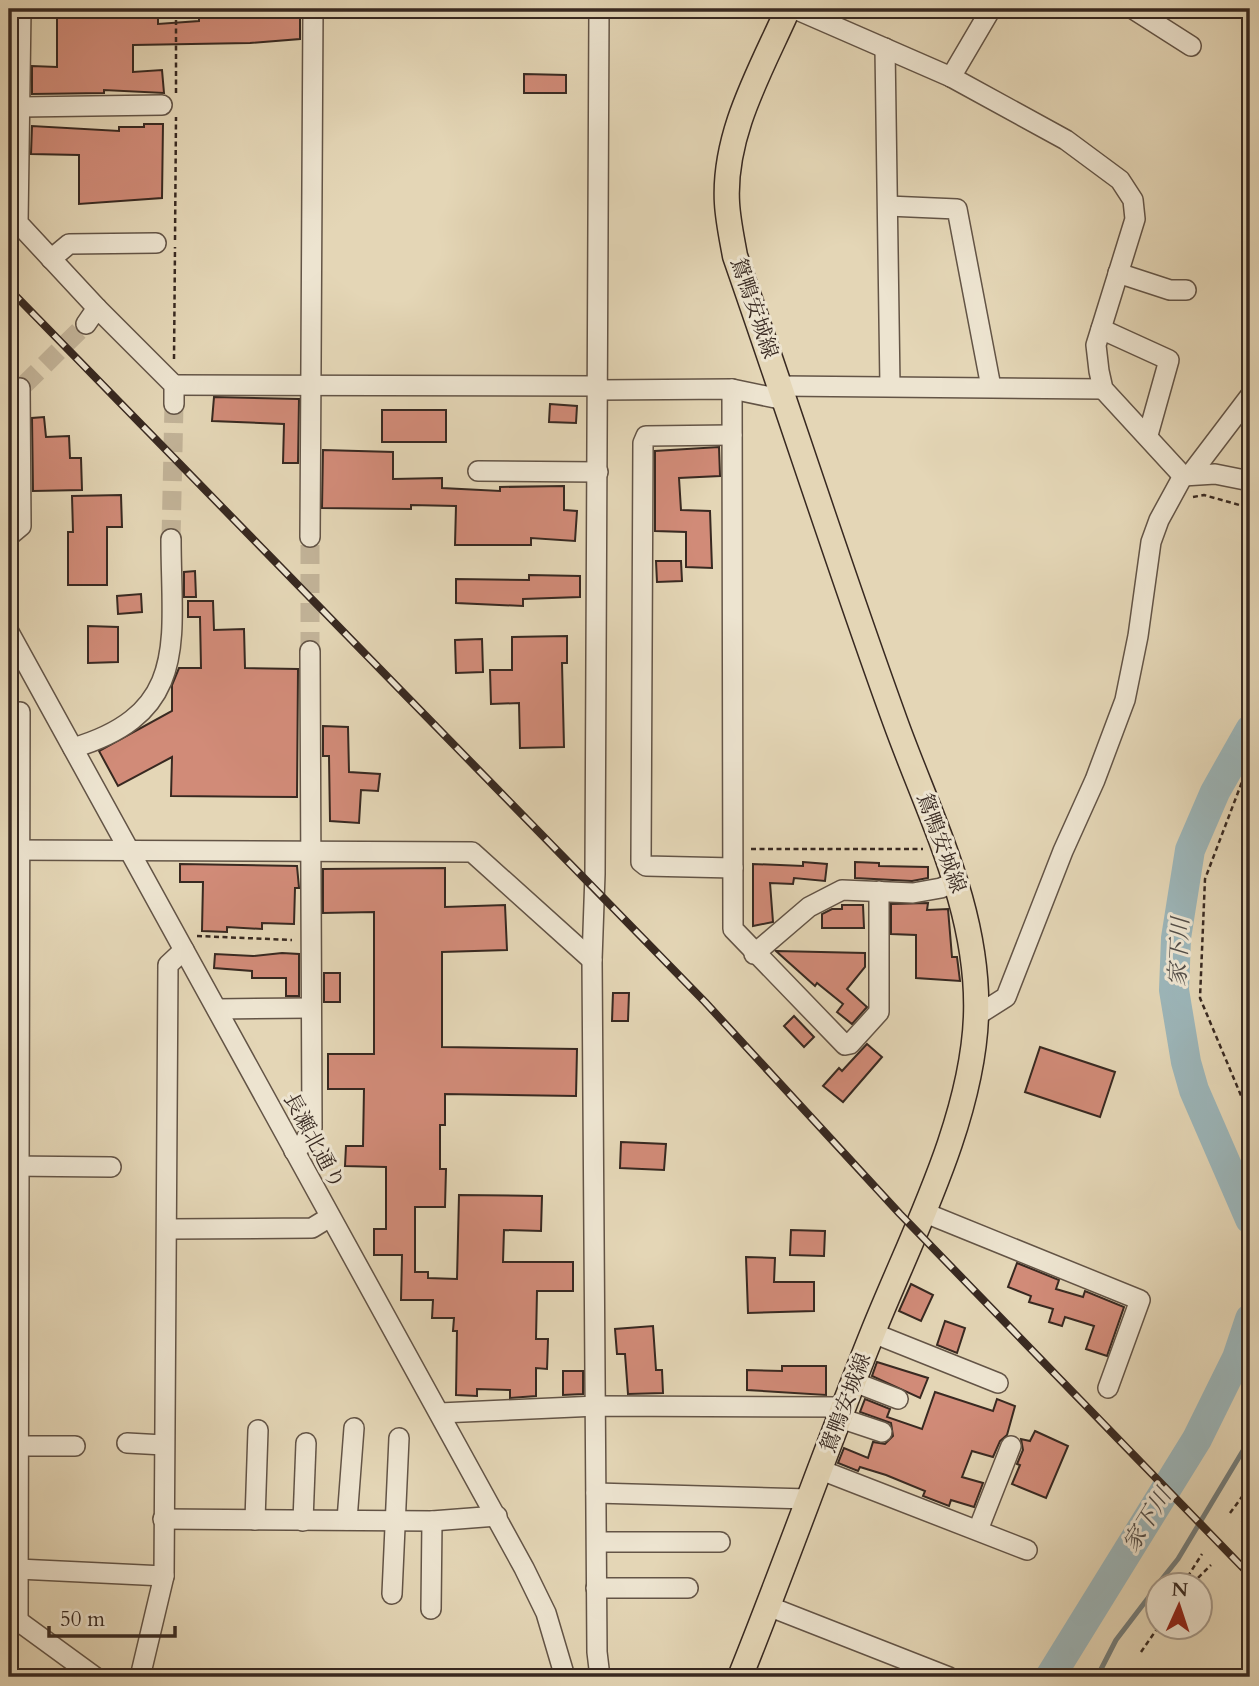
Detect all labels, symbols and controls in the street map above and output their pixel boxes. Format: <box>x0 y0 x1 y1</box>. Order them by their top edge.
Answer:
street label: 鴛鴨安城線 <box>723 254 785 362</box>
street label: 鴛鴨安城線 <box>909 789 973 897</box>
water label: 家下川 <box>1162 914 1196 987</box>
street label: 長瀬北通り <box>277 1088 351 1194</box>
street label: 鴛鴨安城線 <box>814 1349 878 1457</box>
water label: 家下川 <box>1116 1480 1180 1557</box>
north arrow <box>1144 1570 1214 1640</box>
text: N <box>1171 1577 1189 1603</box>
scale bar <box>49 1595 175 1639</box>
text: 50 m <box>60 1605 105 1634</box>

